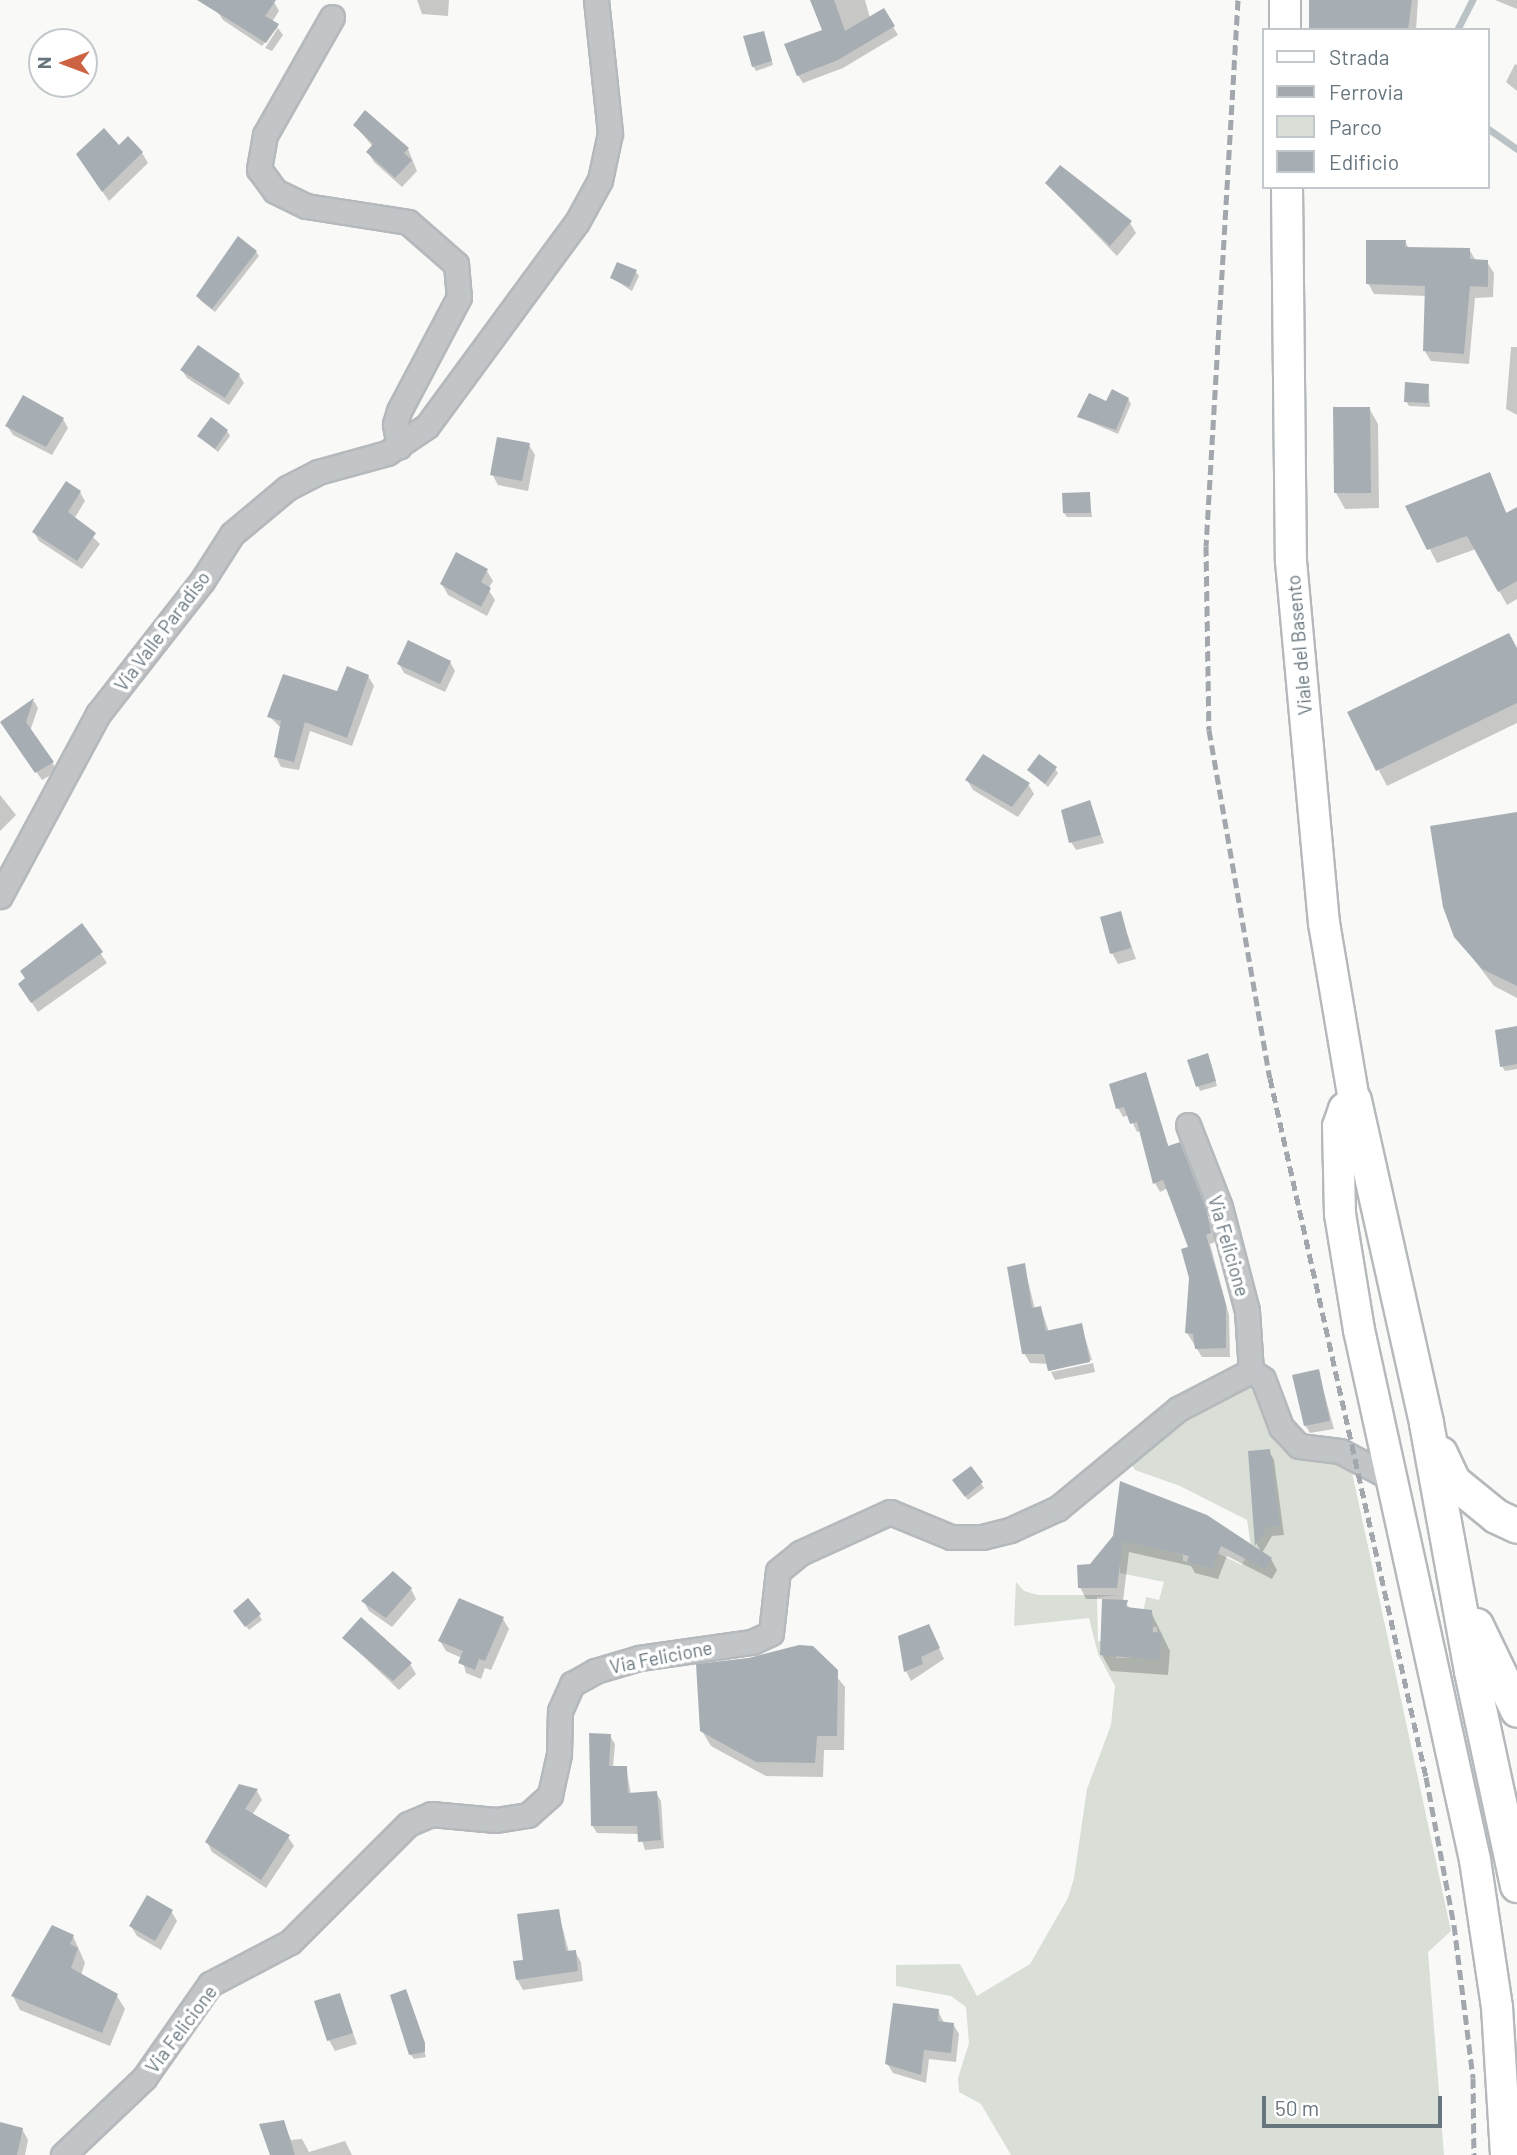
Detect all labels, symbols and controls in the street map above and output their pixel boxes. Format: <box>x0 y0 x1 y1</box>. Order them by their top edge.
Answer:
north arrow <box>28 28 98 98</box>
legend <box>1262 28 1489 189</box>
text: Strada <box>1329 44 1389 69</box>
text: N <box>32 57 55 69</box>
text: Ferrovia <box>1329 79 1404 104</box>
text: Parco <box>1329 114 1382 139</box>
text: Edificio <box>1329 149 1399 174</box>
street label: Via Valle Paradiso <box>109 566 215 696</box>
street label: Viale del Basento <box>1282 574 1316 716</box>
street label: Via Felicione <box>1204 1193 1254 1299</box>
street label: Via Felicione <box>608 1636 714 1678</box>
street label: Via Felicione <box>141 1981 221 2077</box>
scale bar <box>1265 2082 1445 2126</box>
text: 50 m <box>1275 2095 1319 2120</box>

